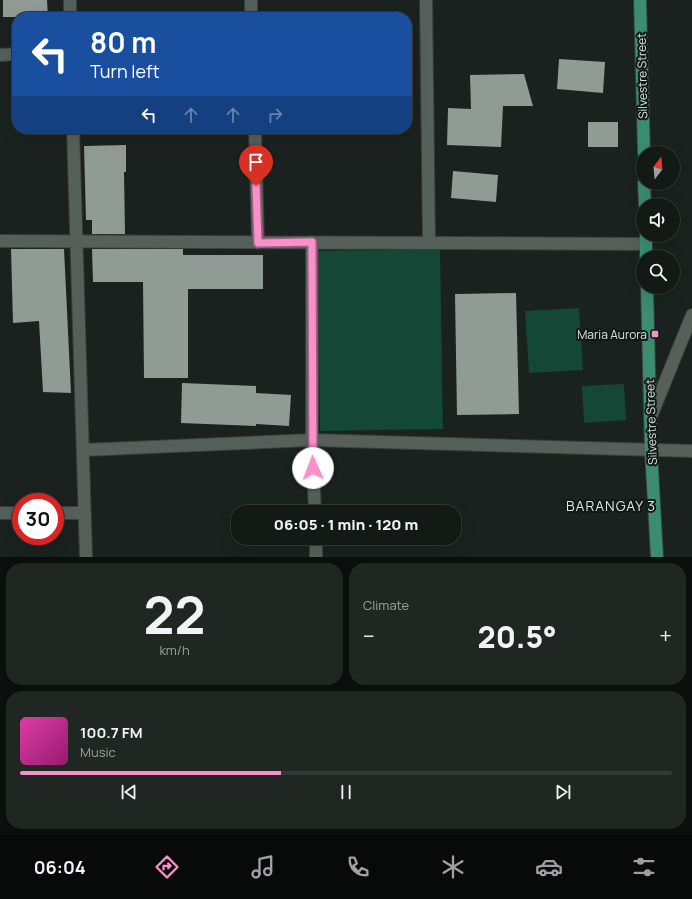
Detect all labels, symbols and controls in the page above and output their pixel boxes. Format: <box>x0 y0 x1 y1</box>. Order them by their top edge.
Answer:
text: 80 m <box>90 23 156 61</box>
icon: left <box>24 28 76 80</box>
street label: Silvestre Street <box>633 33 651 119</box>
text: Turn left <box>90 59 160 83</box>
icon: left <box>138 104 160 126</box>
icon: ahead <box>180 104 202 126</box>
icon: ahead <box>222 104 244 126</box>
icon: right <box>264 104 286 126</box>
pin <box>239 145 273 186</box>
north arrow <box>636 146 680 190</box>
map controls <box>636 146 680 294</box>
icon: arrive <box>245 151 267 173</box>
button: sound <box>636 198 680 242</box>
button: search <box>636 250 680 294</box>
place label: Maria Aurora <box>577 326 647 343</box>
marker: Maria Aurora <box>650 329 660 339</box>
street label: Silvestre Street <box>641 379 661 465</box>
position arrow <box>292 447 334 489</box>
speed limit sign: 30 <box>12 493 64 545</box>
district label: BARANGAY 3 <box>566 496 656 515</box>
text: 06:05 · 1 min · 120 m <box>274 514 418 535</box>
text: 22 <box>144 579 205 650</box>
text: Climate <box>363 596 409 614</box>
text: 20.5° <box>478 616 557 657</box>
text: − <box>363 621 375 651</box>
text: + <box>659 621 672 651</box>
text: km/h <box>159 641 190 659</box>
text: 100.7 FM <box>80 722 143 743</box>
text: Music <box>80 743 116 761</box>
icon: previous <box>118 781 140 803</box>
icon: pause <box>335 781 357 803</box>
icon: next <box>552 781 574 803</box>
icon: directions <box>153 853 181 881</box>
icon: music <box>249 853 277 881</box>
icon: phone <box>344 853 372 881</box>
icon: climate <box>439 853 467 881</box>
icon: car <box>535 853 563 881</box>
icon: filters <box>630 853 658 881</box>
text: 06:04 <box>34 855 86 879</box>

